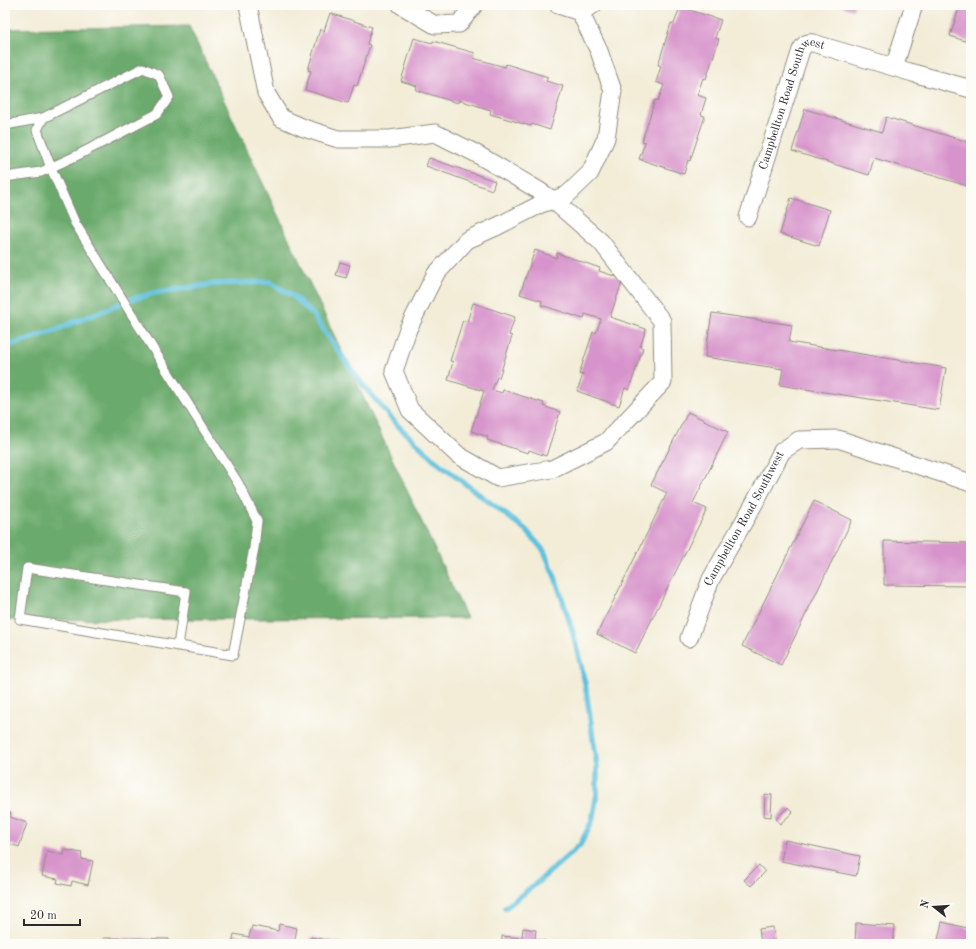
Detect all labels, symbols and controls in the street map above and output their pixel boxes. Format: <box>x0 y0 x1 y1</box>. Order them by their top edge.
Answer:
street label: Campbellton Road Southwest <box>757 36 826 171</box>
street label: Campbellton Road Southwest <box>703 449 787 588</box>
north arrow <box>914 887 954 927</box>
text: N <box>919 898 933 910</box>
scale bar <box>24 901 80 927</box>
text: 20 m <box>30 910 57 922</box>

